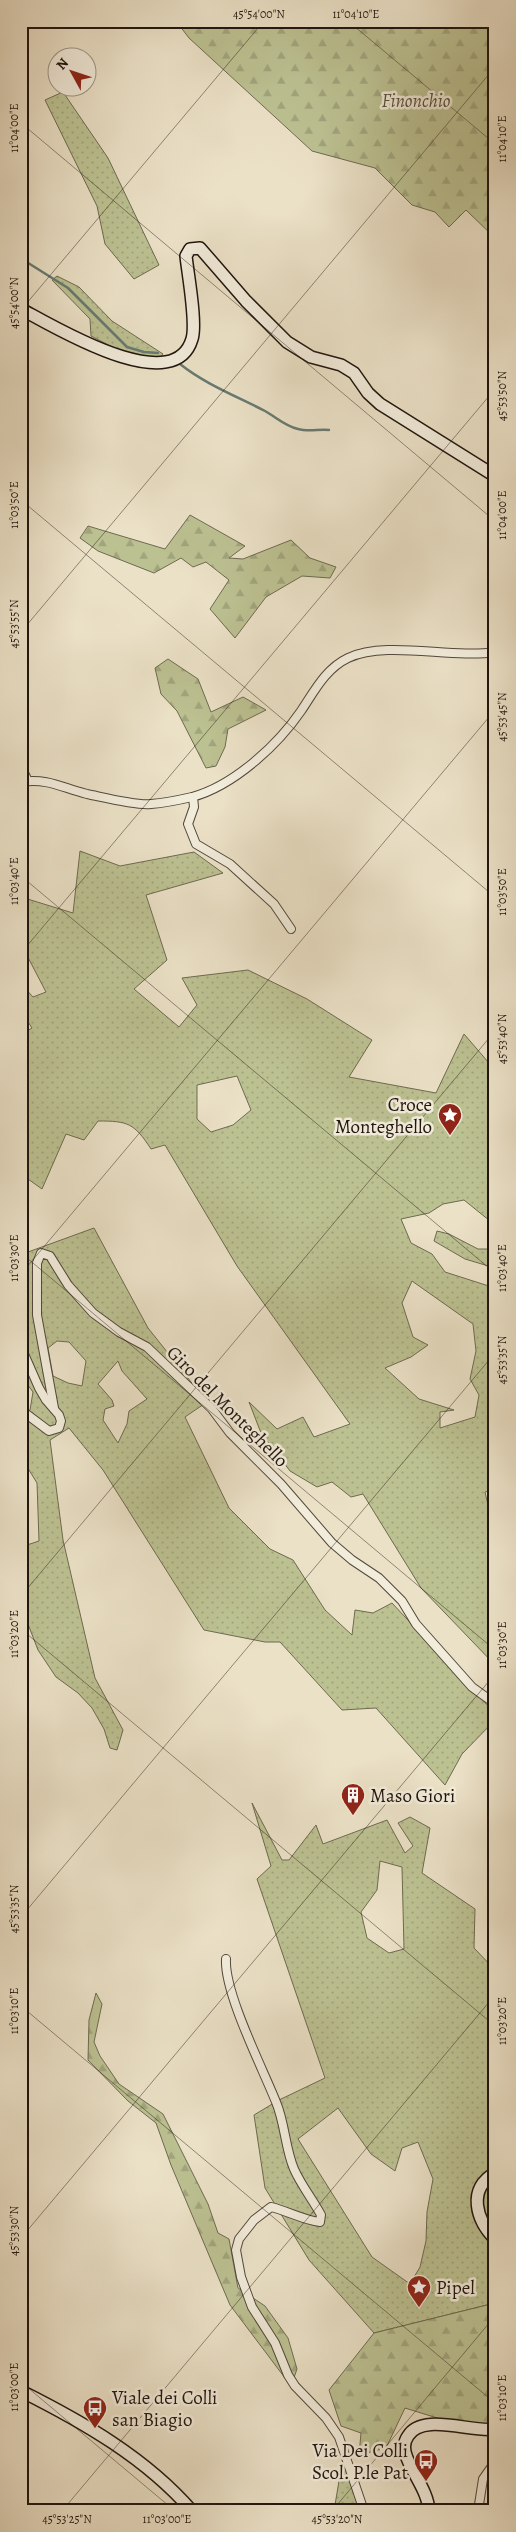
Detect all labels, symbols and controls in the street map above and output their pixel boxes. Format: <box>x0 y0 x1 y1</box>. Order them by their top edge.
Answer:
text: 45°54'00"N <box>233 6 285 22</box>
text: 11°04'10"E <box>333 6 379 22</box>
north arrow <box>48 48 98 98</box>
text: N <box>52 54 73 74</box>
park label: Finonchio <box>381 88 451 114</box>
text: 11°04'00"E <box>6 103 22 153</box>
text: 11°04'10"E <box>494 116 510 162</box>
text: 45°54'00"N <box>6 277 22 329</box>
text: 45°53'50"N <box>494 371 510 421</box>
text: 11°03'50"E <box>6 481 22 529</box>
text: 11°04'00"E <box>494 490 510 540</box>
text: 45°53'55"N <box>6 599 22 649</box>
text: 45°53'45"N <box>494 692 510 742</box>
text: 11°03'40"E <box>6 857 22 905</box>
text: 11°03'50"E <box>494 868 510 916</box>
text: 45°53'40"N <box>494 1013 510 1064</box>
place label: Croce Monteghello <box>335 1092 432 1140</box>
place icon: Croce Monteghello <box>437 1102 463 1136</box>
text: 11°03'30"E <box>6 1234 22 1282</box>
text: 11°03'40"E <box>494 1244 510 1292</box>
text: 45°53'35"N <box>494 1335 510 1384</box>
street label: Giro del Monteghello <box>161 1340 294 1473</box>
text: 11°03'20"E <box>6 1610 22 1658</box>
text: 11°03'30"E <box>494 1621 510 1669</box>
building icon: Maso Giori <box>340 1782 366 1816</box>
place label: Maso Giori <box>370 1783 455 1809</box>
text: 45°53'35"N <box>6 1884 22 1933</box>
text: 11°03'10"E <box>6 1988 22 2034</box>
text: 11°03'20"E <box>494 1997 510 2045</box>
text: 45°53'30"N <box>6 2206 22 2256</box>
place icon: Pipel <box>406 2274 432 2308</box>
place label: Pipel <box>436 2275 475 2301</box>
text: 11°03'00"E <box>6 2363 22 2411</box>
text: 11°03'10"E <box>494 2375 510 2421</box>
place label: Viale dei Colli san Biagio <box>111 2385 217 2433</box>
bus stop icon: Viale dei Colli san Biagio <box>82 2395 108 2429</box>
place label: Via Dei Colli Scol. P.le Pat <box>312 2438 408 2486</box>
bus stop icon: Via Dei Colli Scol. P.le Pat <box>413 2448 439 2482</box>
text: 45°53'25"N <box>42 2511 92 2527</box>
text: 11°03'00"E <box>143 2511 191 2527</box>
text: 45°53'20"N <box>312 2511 363 2527</box>

